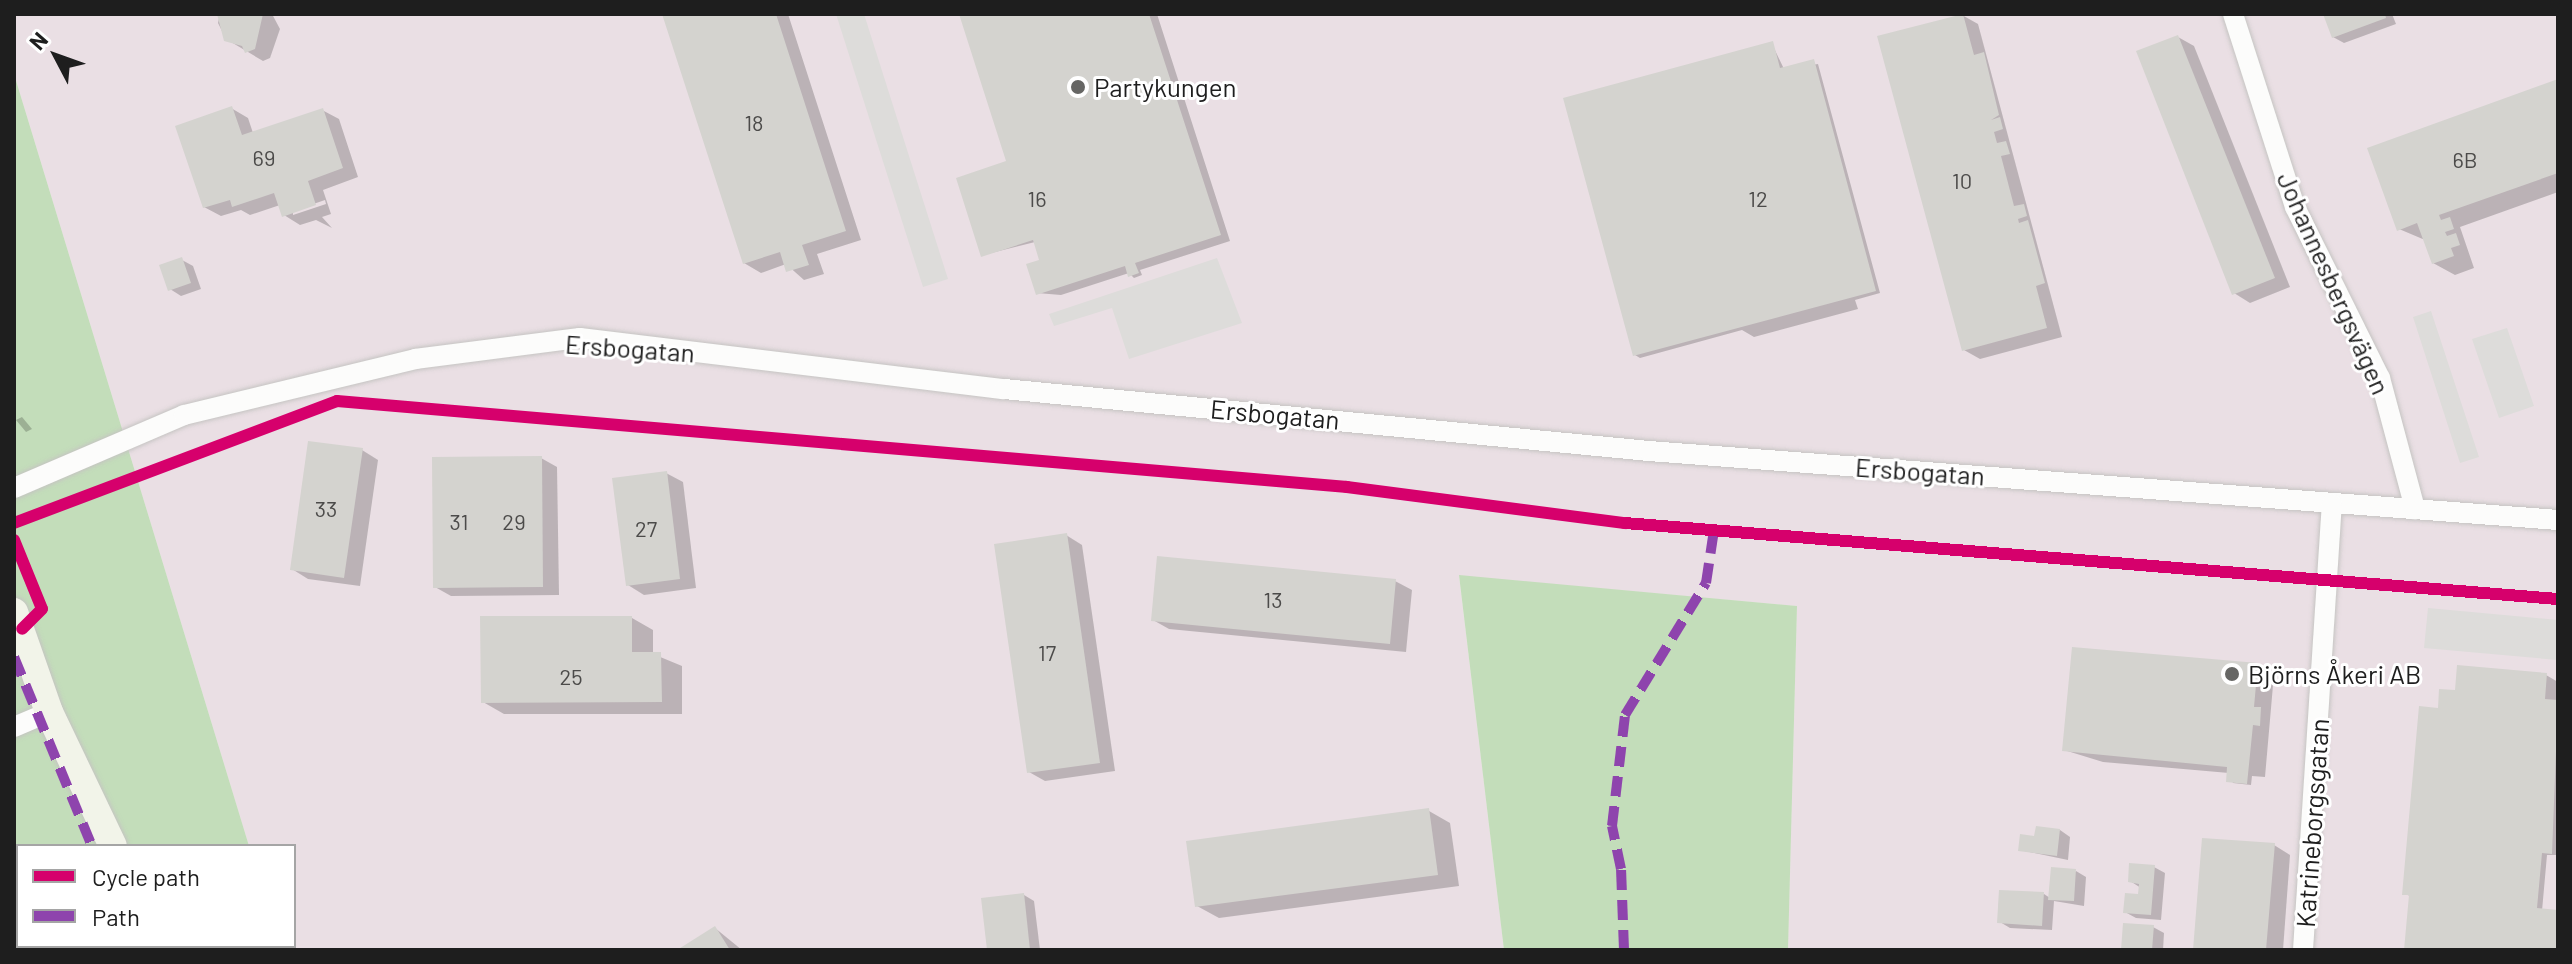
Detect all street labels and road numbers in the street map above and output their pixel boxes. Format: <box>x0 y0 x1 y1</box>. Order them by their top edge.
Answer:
street label: Johannesbergsvägen <box>2271 167 2397 399</box>
street label: Ersbogatan <box>564 328 696 368</box>
street label: Ersbogatan <box>1209 393 1341 435</box>
street label: Ersbogatan <box>1854 451 1986 491</box>
street label: Katrineborgsgatan <box>2289 717 2335 929</box>

